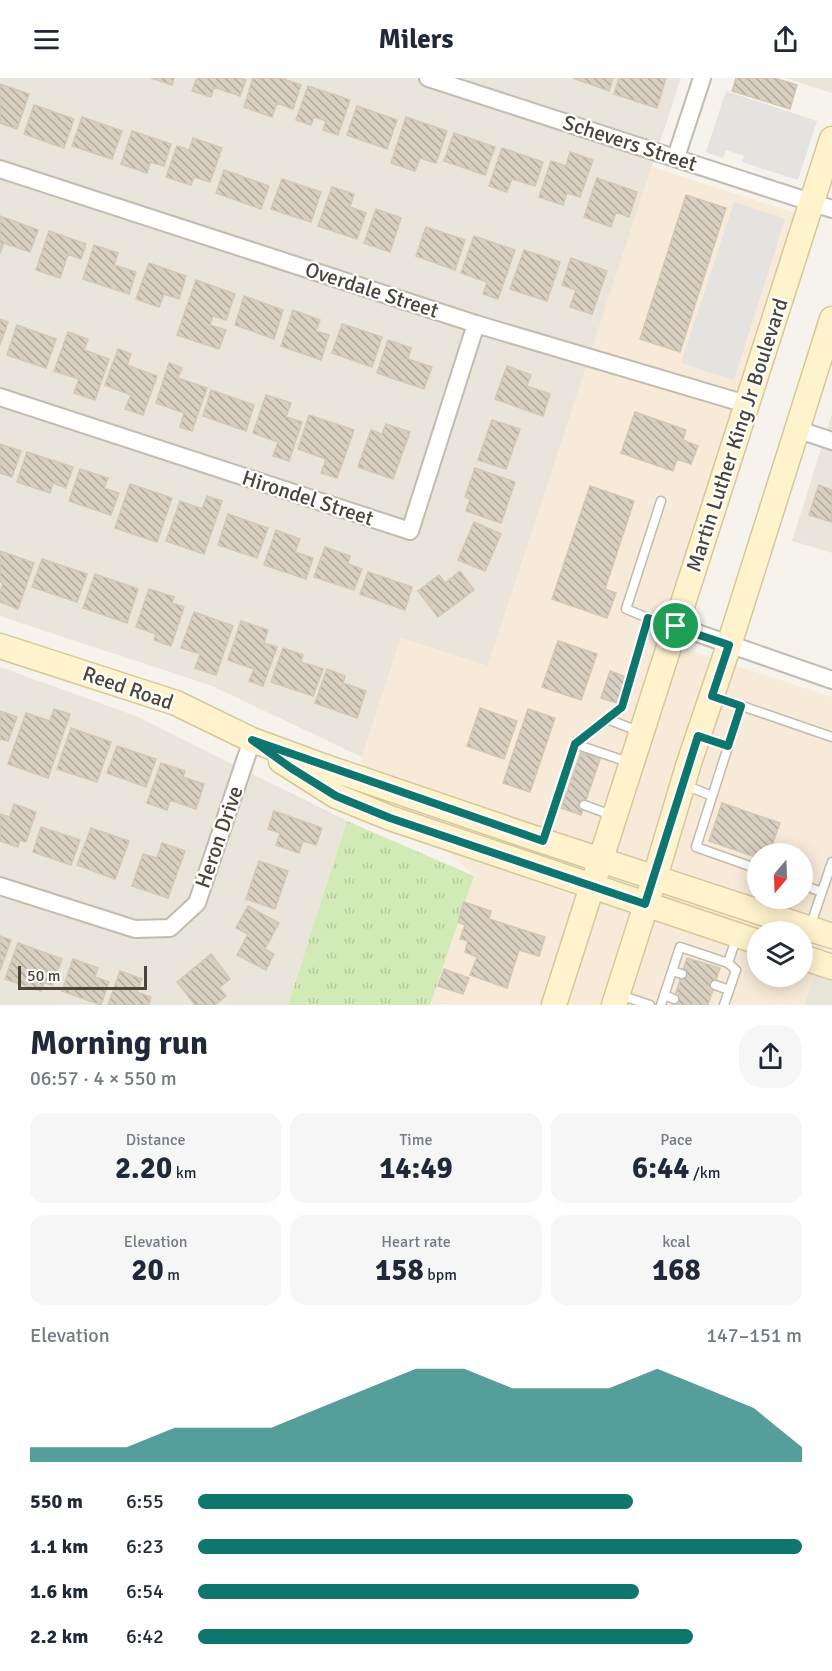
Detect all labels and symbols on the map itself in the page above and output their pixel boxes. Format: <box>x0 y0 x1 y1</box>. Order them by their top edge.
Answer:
street label: Schevers Street <box>560 109 700 177</box>
street label: Overdale Street <box>302 256 442 324</box>
street label: Martin Luther King Jr Boulevard <box>680 295 794 575</box>
street label: Hirondel Street <box>239 465 377 531</box>
pin <box>650 600 701 651</box>
street label: Reed Road <box>79 660 177 716</box>
street label: Heron Drive <box>189 783 249 891</box>
north arrow <box>747 843 813 909</box>
scale bar <box>18 963 147 990</box>

